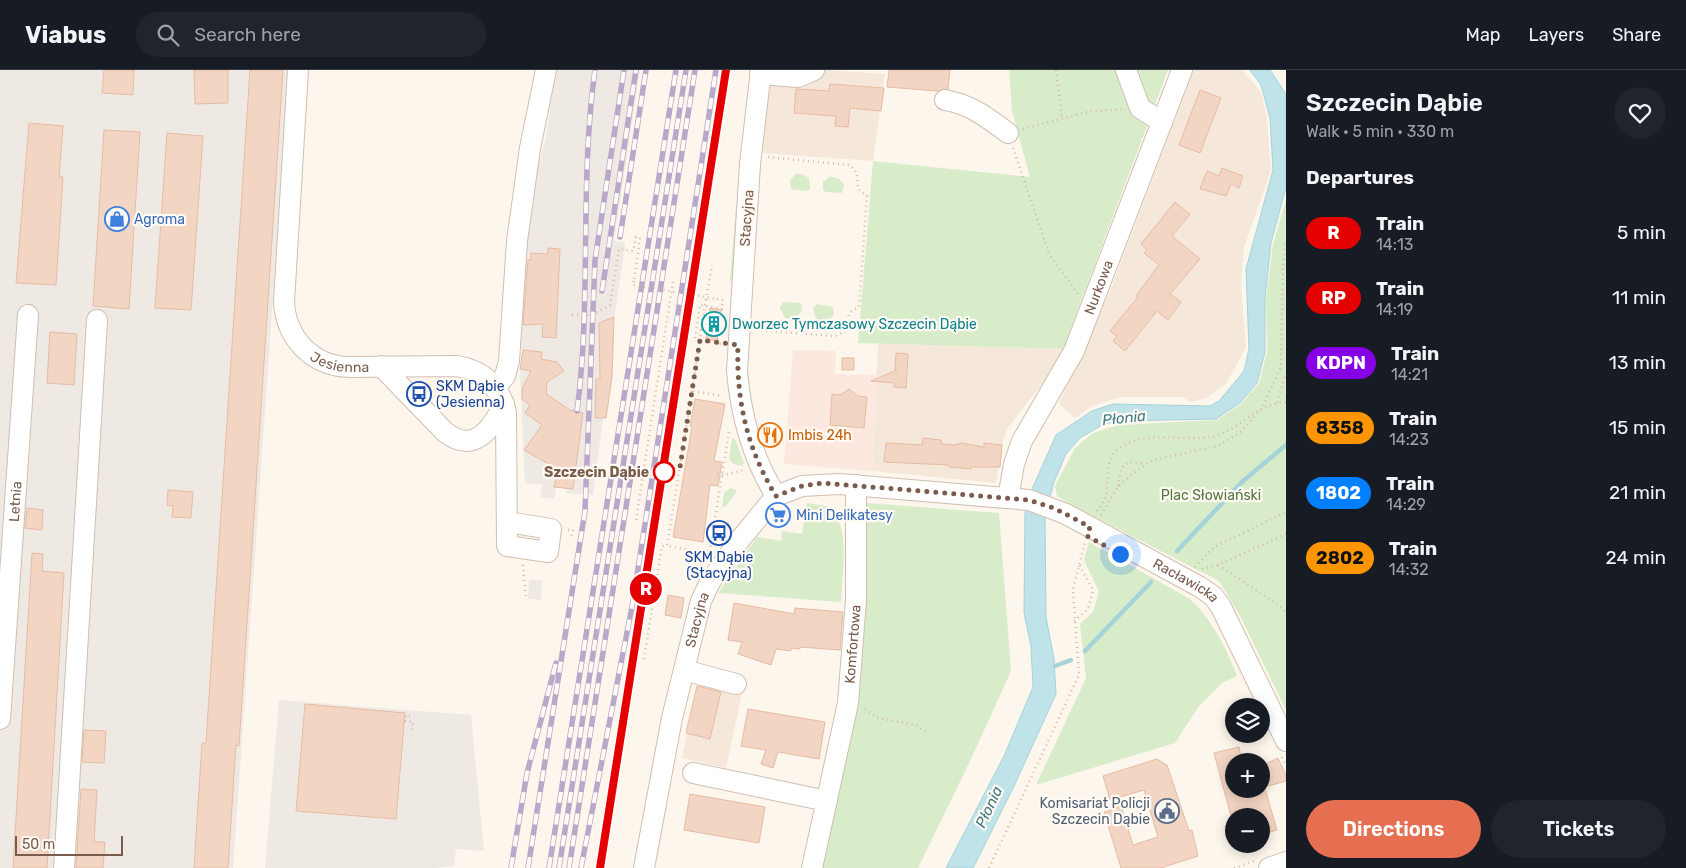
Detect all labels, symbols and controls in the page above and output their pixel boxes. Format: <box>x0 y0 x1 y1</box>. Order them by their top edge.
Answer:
search box <box>136 12 486 57</box>
text: Viabus <box>25 21 106 49</box>
icon: search <box>154 21 182 49</box>
text: Search here <box>194 23 301 46</box>
text: Map <box>1466 24 1501 46</box>
text: Layers <box>1529 24 1584 46</box>
text: Share <box>1612 24 1661 46</box>
button: heart <box>1614 87 1666 139</box>
text: Szczecin Dąbie <box>1306 89 1483 117</box>
text: Walk · 5 min · 330 m <box>1306 122 1454 141</box>
text: Departures <box>1306 166 1414 189</box>
street label: Stacyjna <box>737 189 757 247</box>
shop icon: Agroma <box>104 206 130 232</box>
place label: Agroma <box>134 211 185 228</box>
text: Train <box>1376 212 1424 235</box>
text: 5 min <box>1617 221 1666 244</box>
text: R <box>1327 222 1340 244</box>
text: 14:13 <box>1376 235 1413 254</box>
street label: Nurkowa <box>1080 258 1117 317</box>
text: Train <box>1376 277 1424 300</box>
text: 11 min <box>1612 286 1666 309</box>
text: RP <box>1321 287 1346 309</box>
text: 14:19 <box>1376 300 1413 319</box>
building icon: Dworzec Tymczasowy Szczecin Dąbie <box>701 311 727 337</box>
place label: Dworzec Tymczasowy Szczecin Dąbie <box>732 316 977 333</box>
text: Train <box>1391 342 1439 365</box>
street label: Jesienna <box>307 348 369 376</box>
text: 13 min <box>1609 351 1666 374</box>
text: KDPN <box>1316 352 1366 374</box>
text: 14:21 <box>1391 365 1428 384</box>
place label: SKM Dąbie (Jesienna) <box>436 378 505 411</box>
bus stop icon: SKM Dąbie (Jesienna) <box>406 381 432 407</box>
water label: Płonia <box>1101 407 1147 429</box>
text: Train <box>1389 407 1437 430</box>
text: 15 min <box>1609 416 1666 439</box>
text: 8358 <box>1316 417 1364 439</box>
restaurant icon: Imbis 24h <box>757 422 783 448</box>
place label: Imbis 24h <box>788 427 852 444</box>
text: 14:23 <box>1389 430 1429 449</box>
marker: Szczecin Dąbie <box>653 461 675 483</box>
place label: Szczecin Dąbie <box>544 464 649 481</box>
text: Train <box>1386 472 1434 495</box>
street label: Letnia <box>5 481 25 522</box>
text: 21 min <box>1609 481 1666 504</box>
text: 1802 <box>1316 482 1361 504</box>
park label: Plac Słowiański <box>1161 487 1261 504</box>
text: 14:29 <box>1386 495 1426 514</box>
supermarket icon: Mini Delikatesy <box>765 502 791 528</box>
place label: Mini Delikatesy <box>796 507 893 524</box>
bus stop icon: SKM Dąbie (Stacyjna) <box>706 520 732 546</box>
text: Train <box>1389 537 1437 560</box>
your location <box>1108 542 1133 567</box>
text: 24 min <box>1606 546 1666 569</box>
text: 2802 <box>1316 547 1364 569</box>
place label: SKM Dąbie (Stacyjna) <box>685 549 753 582</box>
street label: Racławicka <box>1150 555 1223 605</box>
text: 14:32 <box>1389 560 1429 579</box>
line badge: R <box>630 573 662 605</box>
text: R <box>640 578 652 600</box>
street label: Stacyjna <box>681 589 713 649</box>
street label: Komfortowa <box>841 604 864 684</box>
map controls <box>1225 698 1270 853</box>
button: layers <box>1225 698 1270 743</box>
button: + <box>1225 753 1270 798</box>
water label: Płonia <box>972 783 1007 831</box>
place label: Komisariat Policji Szczecin Dąbie <box>1040 795 1150 828</box>
public building icon: Komisariat Policji Szczecin Dąbie <box>1154 798 1180 824</box>
button: Directions <box>1306 800 1481 858</box>
button: Tickets <box>1491 800 1666 858</box>
button: − <box>1225 808 1270 853</box>
scale bar <box>15 833 122 856</box>
text: 50 m <box>22 836 55 853</box>

